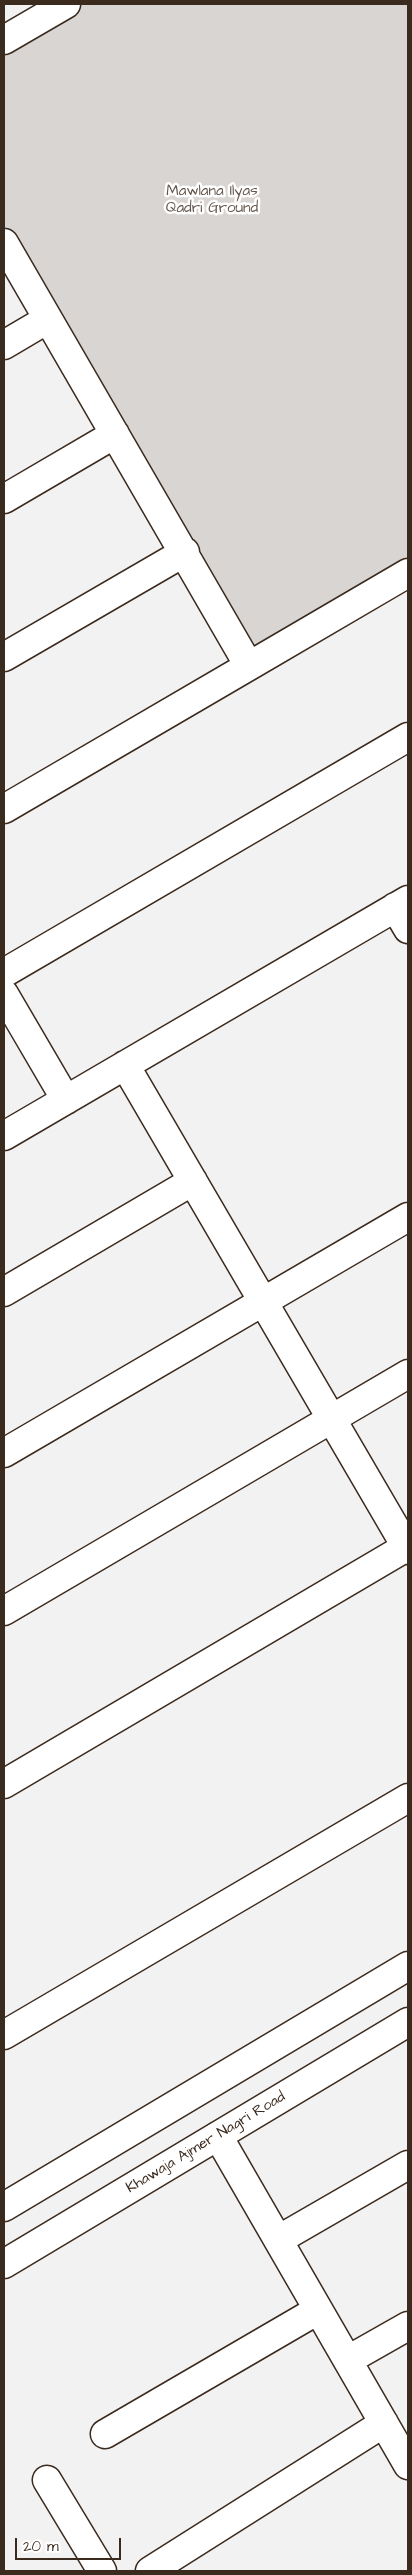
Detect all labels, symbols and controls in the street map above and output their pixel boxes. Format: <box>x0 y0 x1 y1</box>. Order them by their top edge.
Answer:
park label: Mawlana Ilyas Qadri Ground <box>166 183 258 218</box>
street label: Khawaja Ajmer Nagri Road <box>123 2088 289 2198</box>
scale bar <box>18 2528 124 2560</box>
text: 20 m <box>23 2536 59 2557</box>

